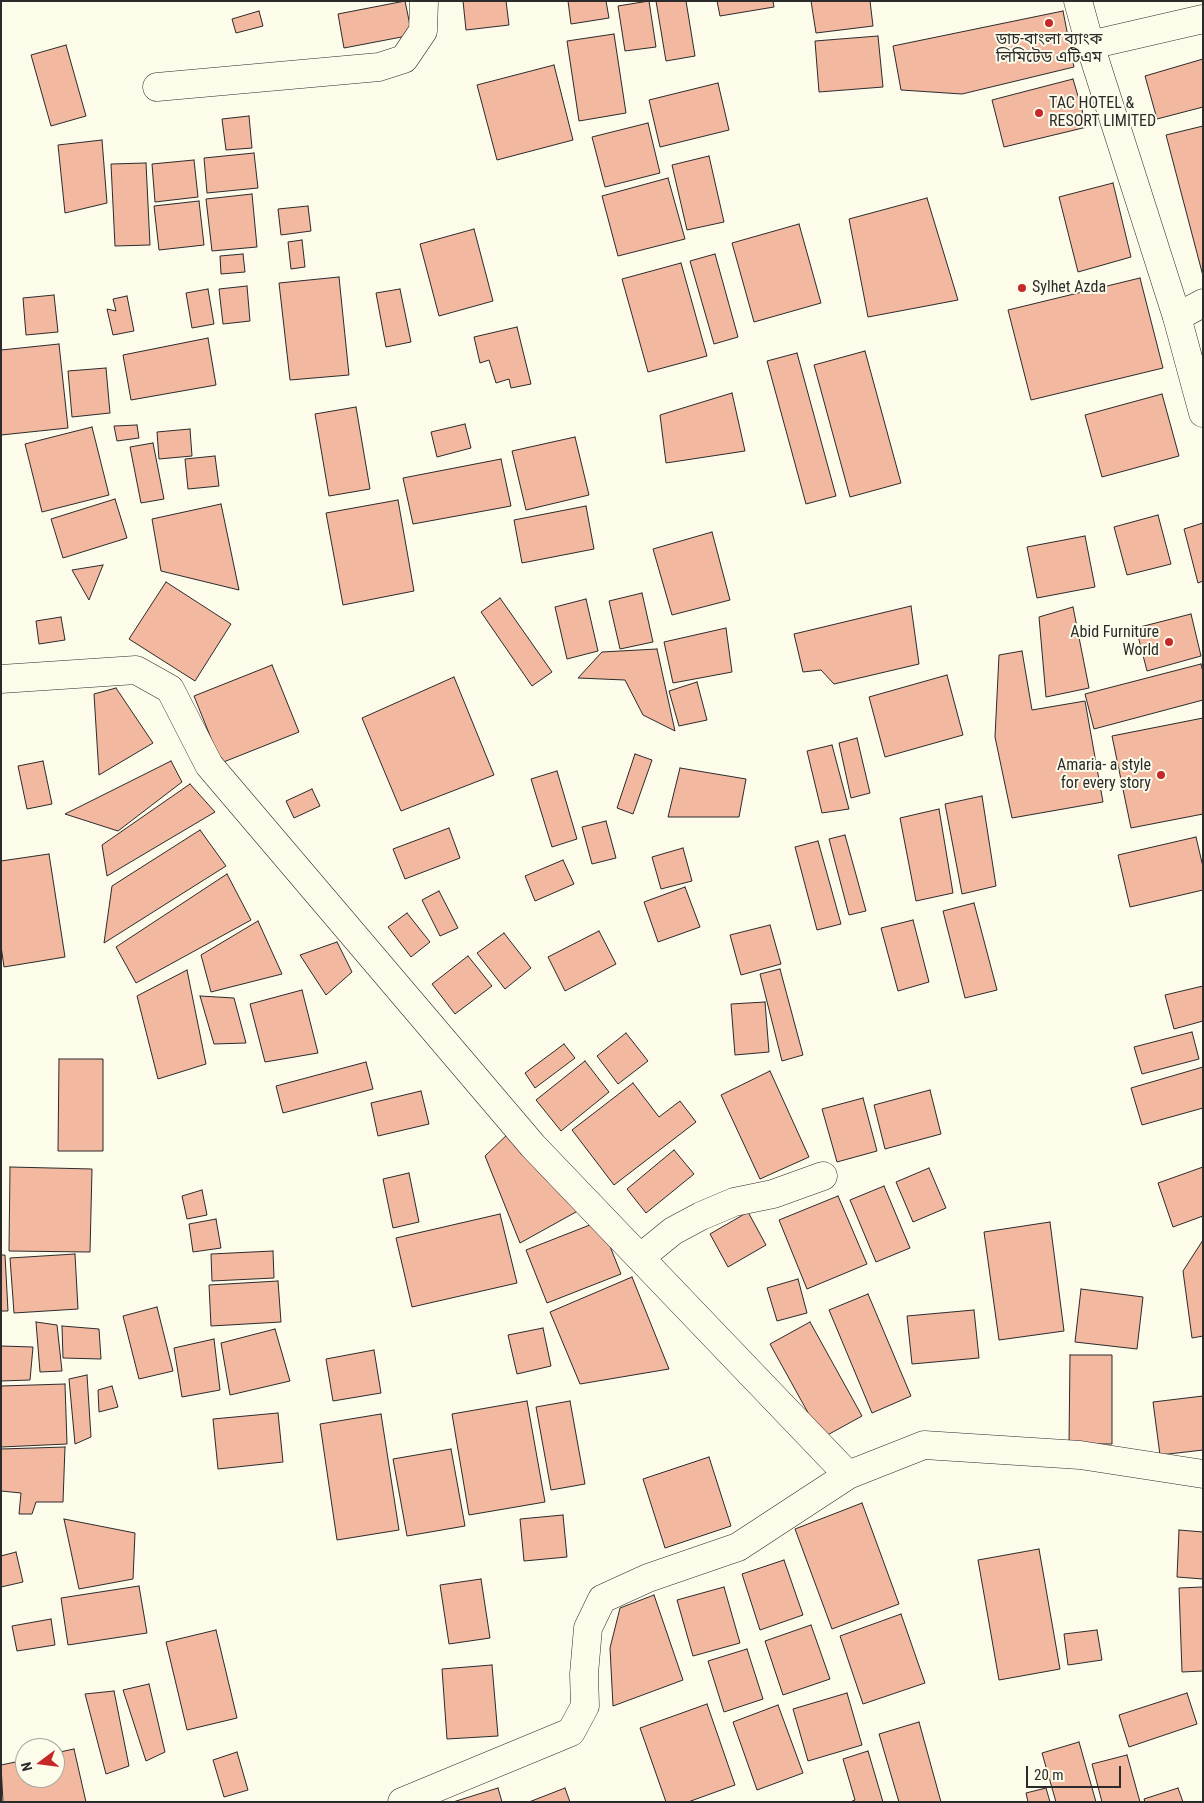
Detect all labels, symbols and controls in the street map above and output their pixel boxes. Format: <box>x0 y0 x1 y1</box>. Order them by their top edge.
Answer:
marker: ডাচ-বাংলা ব্যাংক লিমিটেড এটিএম <box>1043 17 1055 29</box>
place label: ডাচ-বাংলা ব্যাংক লিমিটেড এটিএম <box>996 30 1102 68</box>
place label: TAC HOTEL & RESORT LIMITED <box>1049 94 1156 132</box>
marker: TAC HOTEL & RESORT LIMITED <box>1033 107 1045 119</box>
place label: Sylhet Azda <box>1032 278 1106 298</box>
marker: Sylhet Azda <box>1016 282 1028 294</box>
place label: Abid Furniture World <box>1070 623 1159 661</box>
marker: Abid Furniture World <box>1163 636 1175 648</box>
place label: Amaria- a style for every story <box>1057 756 1151 794</box>
marker: Amaria- a style for every story <box>1155 769 1167 781</box>
north arrow <box>15 1738 65 1788</box>
scale bar <box>1029 1756 1124 1788</box>
text: N <box>18 1760 35 1773</box>
text: 20 m <box>1034 1766 1064 1784</box>

